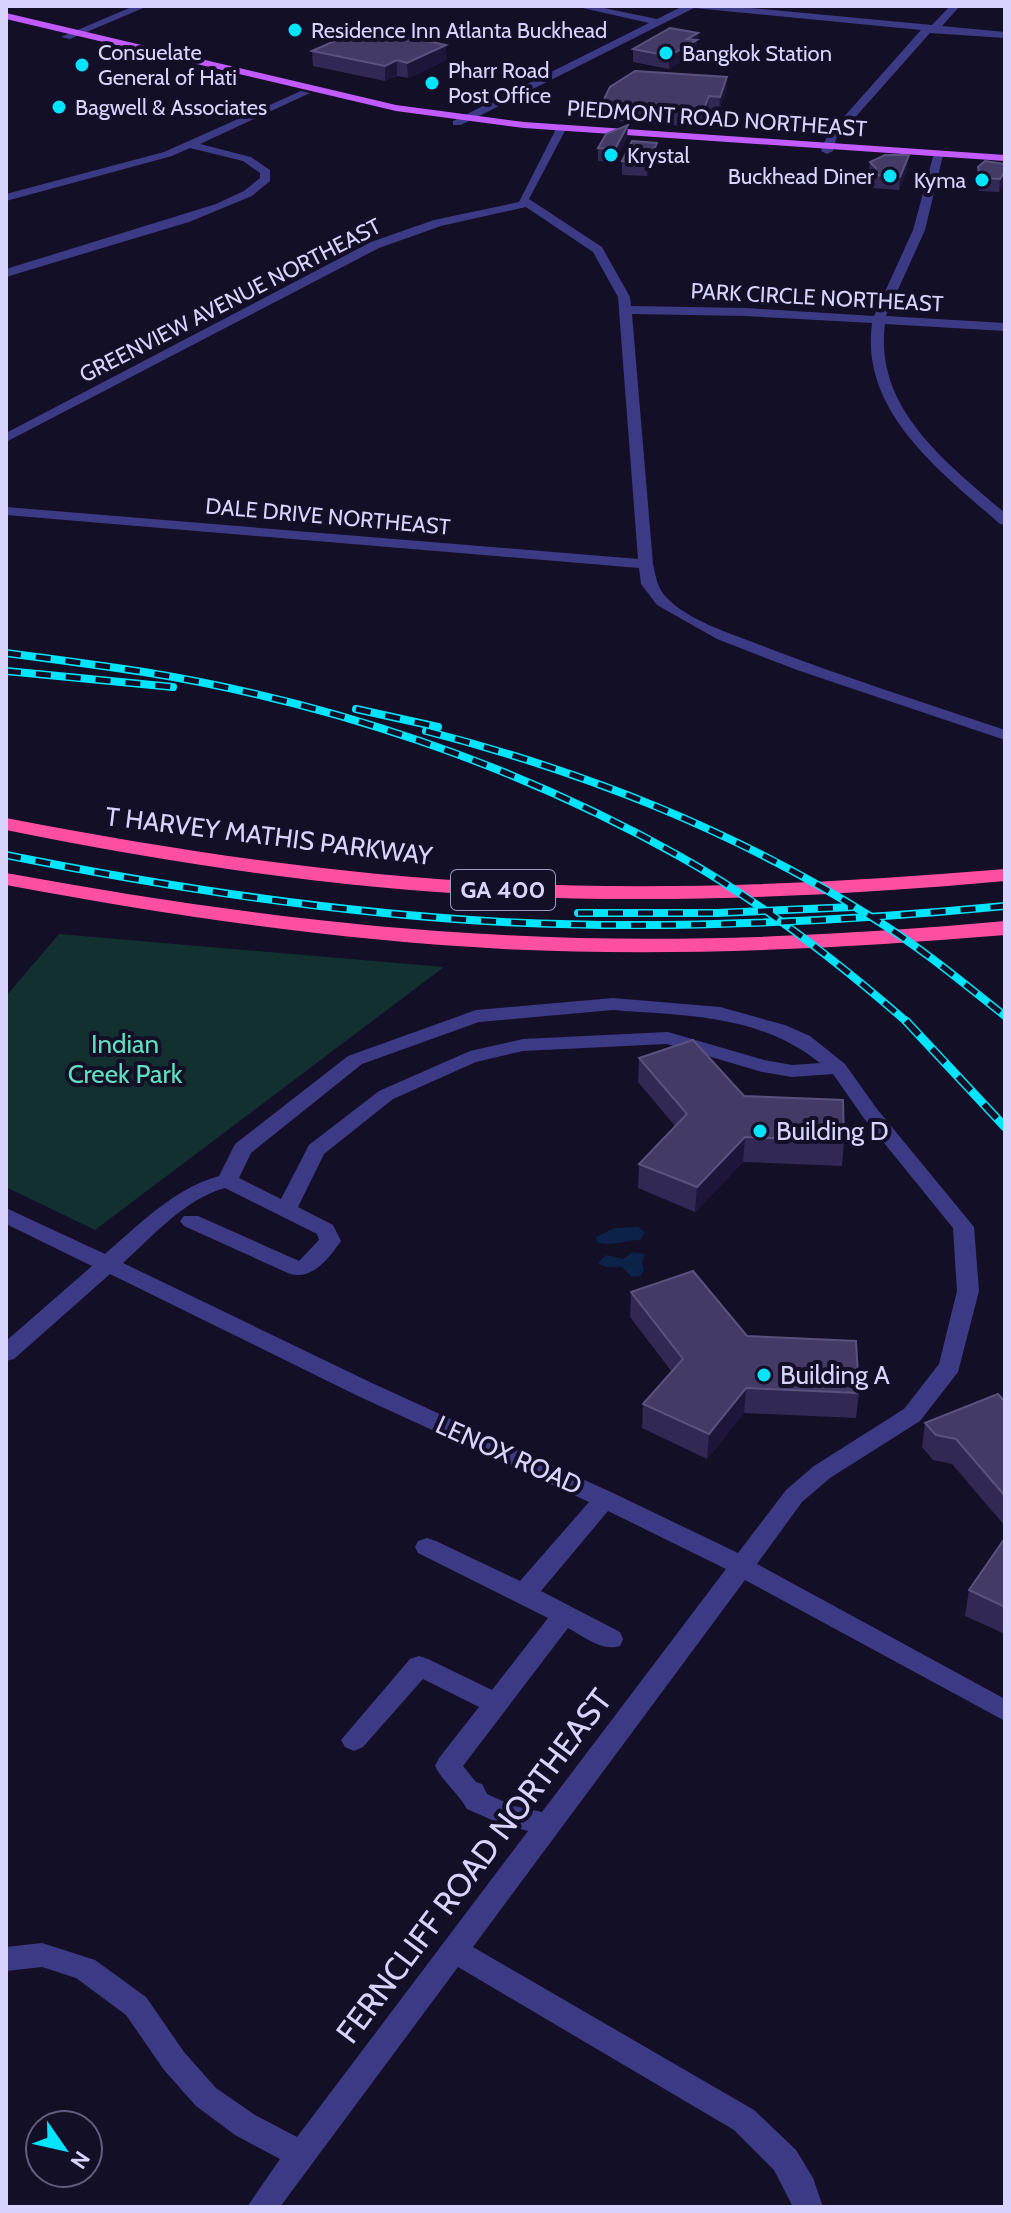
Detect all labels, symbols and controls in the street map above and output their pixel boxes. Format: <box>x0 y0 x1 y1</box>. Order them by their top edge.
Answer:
place label: Residence Inn Atlanta Buckhead <box>311 17 607 44</box>
marker: Residence Inn Atlanta Buckhead <box>286 21 304 39</box>
place label: Consuelate General of Hati <box>98 39 237 91</box>
place label: Bangkok Station <box>682 40 832 67</box>
marker: Bangkok Station <box>657 44 675 62</box>
marker: Consuelate General of Hati <box>73 56 91 74</box>
place label: Pharr Road Post Office <box>448 57 551 109</box>
marker: Pharr Road Post Office <box>423 74 441 92</box>
place label: Bagwell & Associates <box>75 94 267 121</box>
street label: PIEDMONT ROAD NORTHEAST <box>566 95 868 142</box>
marker: Bagwell & Associates <box>50 98 68 116</box>
place label: Krystal <box>627 142 691 169</box>
marker: Krystal <box>602 146 620 164</box>
place label: Buckhead Diner <box>728 163 874 190</box>
marker: Buckhead Diner <box>881 167 899 185</box>
place label: Kyma <box>914 167 966 194</box>
marker: Kyma <box>973 171 991 189</box>
street label: GREENVIEW AVENUE NORTHEAST <box>75 212 386 388</box>
street label: PARK CIRCLE NORTHEAST <box>690 277 944 318</box>
street label: DALE DRIVE NORTHEAST <box>204 492 452 541</box>
street label: T HARVEY MATHIS PARKWAY <box>104 800 435 872</box>
road number: GA 400 <box>451 870 555 910</box>
park label: Indian Creek Park <box>68 1028 183 1090</box>
place label: Building D <box>776 1115 889 1147</box>
marker: Building D <box>751 1122 769 1140</box>
place label: Building A <box>780 1359 890 1391</box>
marker: Building A <box>755 1366 773 1384</box>
street label: LENOX ROAD <box>431 1409 587 1501</box>
street label: FERNCLIFF ROAD NORTHEAST <box>328 1681 620 2051</box>
north arrow <box>24 2109 104 2189</box>
text: N <box>65 2146 96 2174</box>

